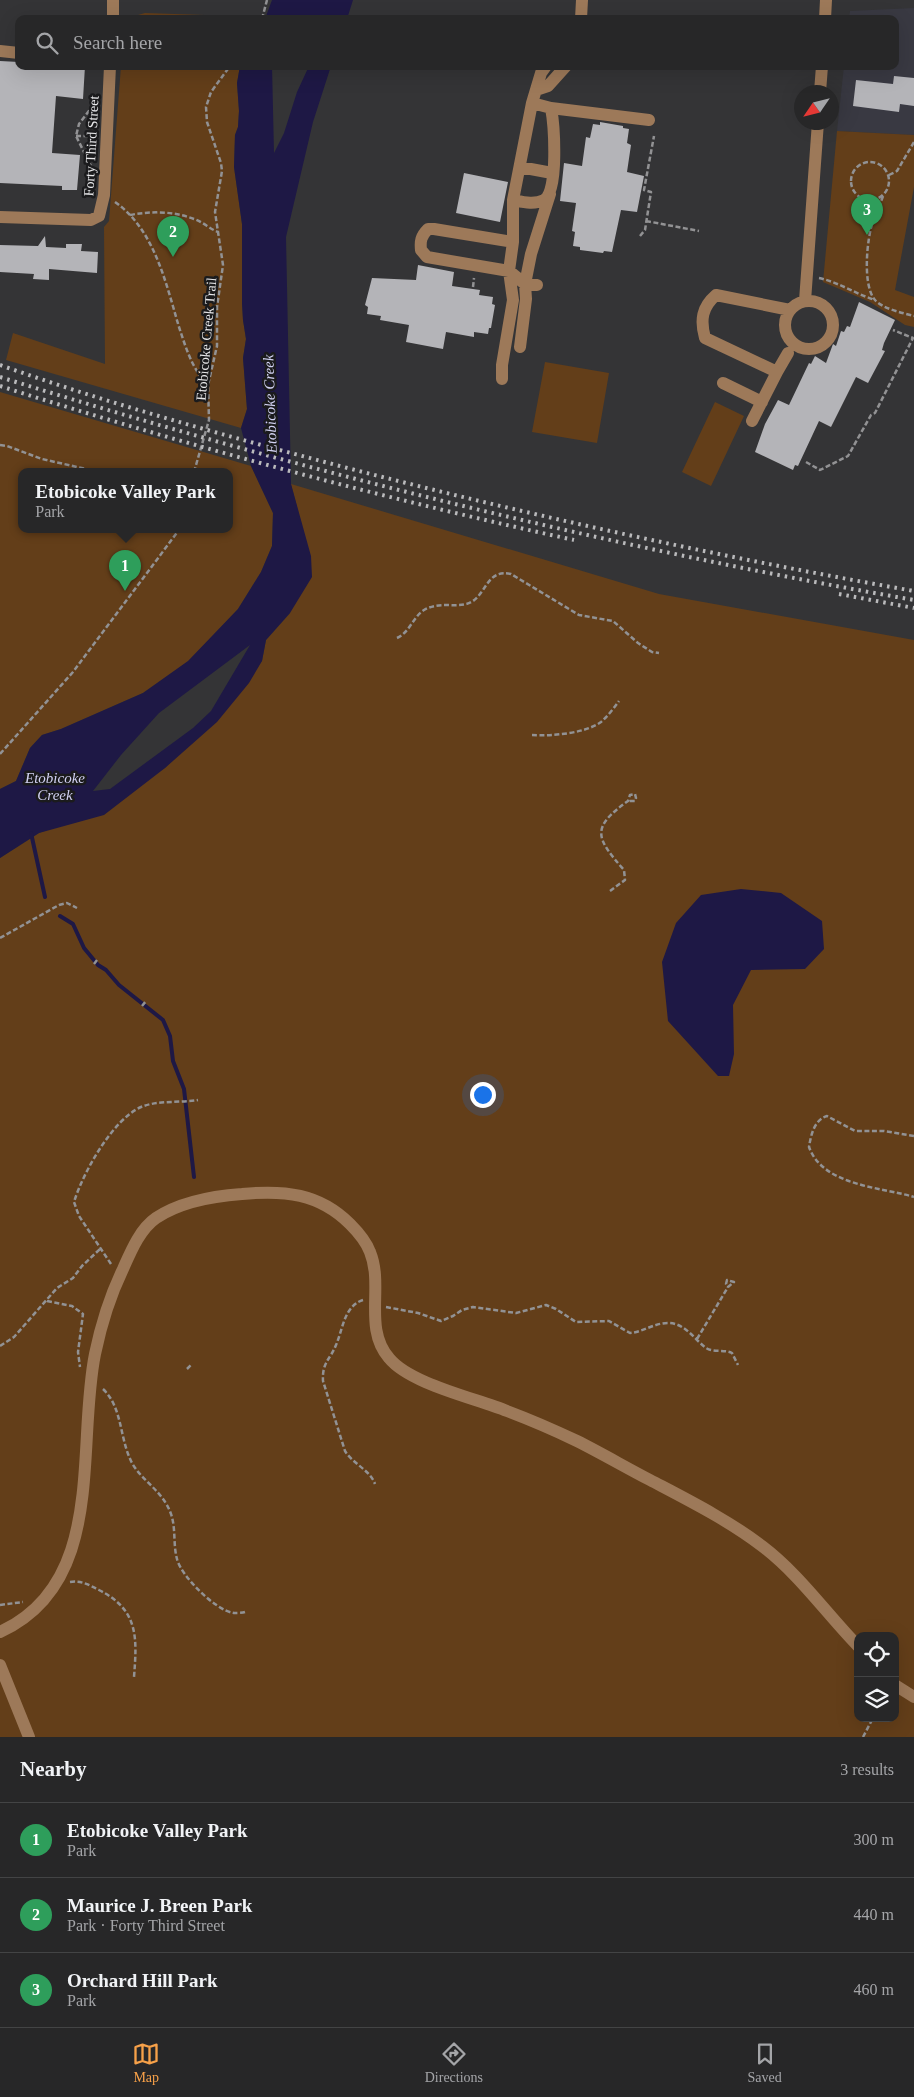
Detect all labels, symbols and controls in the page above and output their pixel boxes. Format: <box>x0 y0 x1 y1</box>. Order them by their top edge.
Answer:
search box <box>15 15 899 70</box>
icon: search <box>33 29 61 57</box>
text: Search here <box>73 32 162 53</box>
north arrow <box>794 85 839 130</box>
street label: Forty Third Street <box>81 95 102 197</box>
pin: 3 <box>851 194 883 235</box>
pin: 2 <box>157 216 189 257</box>
street label: Etobicoke Creek Trail <box>194 277 219 401</box>
water label: Etobicoke Creek <box>260 354 280 455</box>
popup <box>18 468 233 533</box>
text: Etobicoke Valley Park <box>35 481 216 502</box>
text: Park <box>35 503 65 520</box>
pin: 1 <box>109 550 141 591</box>
water label: Etobicoke Creek <box>24 770 85 803</box>
your location <box>470 1082 496 1108</box>
map controls <box>854 1632 899 1722</box>
button: locate <box>854 1632 899 1677</box>
button: layers <box>854 1677 899 1722</box>
text: Nearby <box>20 1757 87 1781</box>
text: 3 results <box>840 1761 894 1778</box>
text: Etobicoke Valley Park <box>67 1820 248 1841</box>
text: 1 <box>32 1831 40 1848</box>
text: 300 m <box>854 1831 894 1848</box>
text: Park <box>67 1842 96 1859</box>
text: Maurice J. Breen Park <box>67 1895 252 1916</box>
text: 2 <box>32 1906 40 1923</box>
text: 440 m <box>854 1906 894 1923</box>
text: Park · Forty Third Street <box>67 1917 225 1934</box>
text: Orchard Hill Park <box>67 1970 218 1991</box>
text: 3 <box>32 1981 40 1998</box>
text: 460 m <box>854 1981 894 1998</box>
text: Park <box>67 1992 96 2009</box>
tab: Map <box>132 2040 160 2086</box>
tab: Directions <box>425 2040 483 2086</box>
tab: Saved <box>748 2040 782 2086</box>

